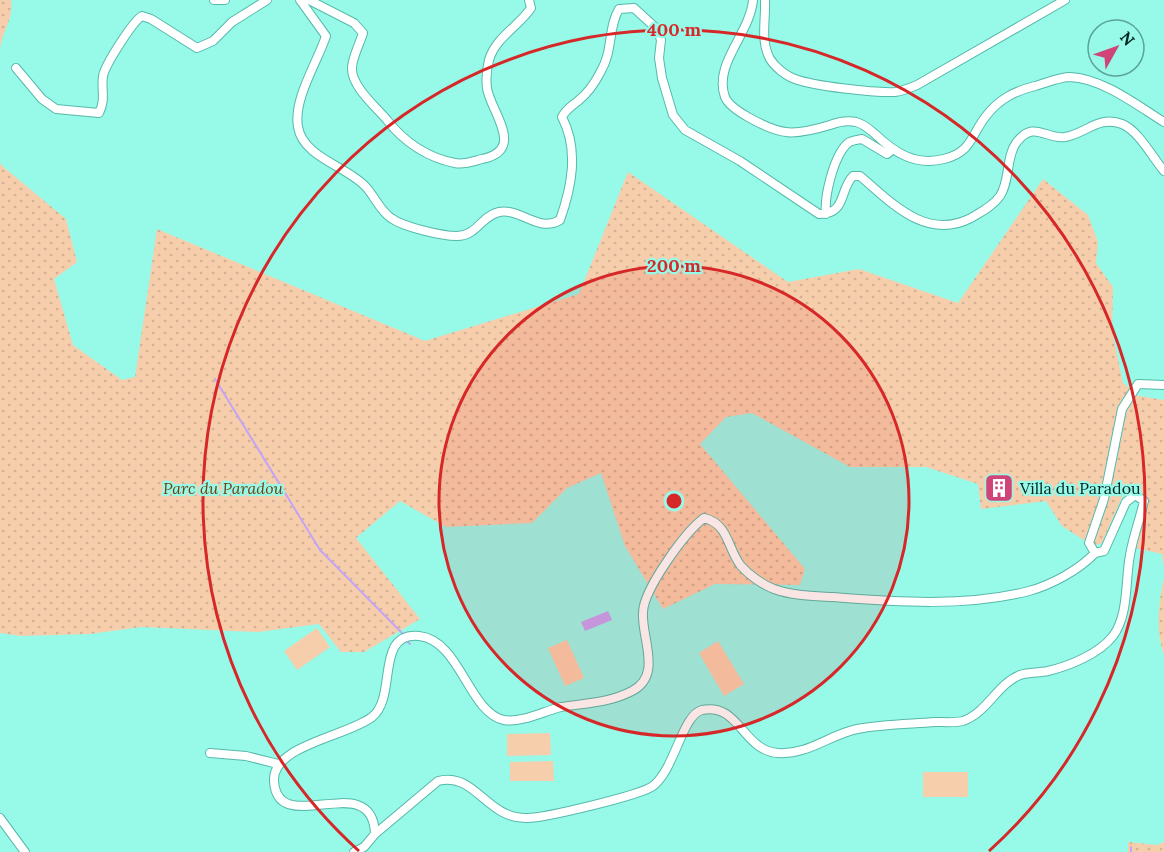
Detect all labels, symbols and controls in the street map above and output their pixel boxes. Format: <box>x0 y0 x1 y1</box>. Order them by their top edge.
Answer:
text: 400 m <box>647 18 701 41</box>
north arrow <box>1086 18 1146 78</box>
text: N <box>1116 27 1139 50</box>
text: 200 m <box>647 254 701 277</box>
building icon: Villa du Paradou <box>983 472 1015 504</box>
park label: Parc du Paradou <box>163 478 284 498</box>
place label: Villa du Paradou <box>1019 478 1141 498</box>
centre of rings <box>664 491 684 511</box>

